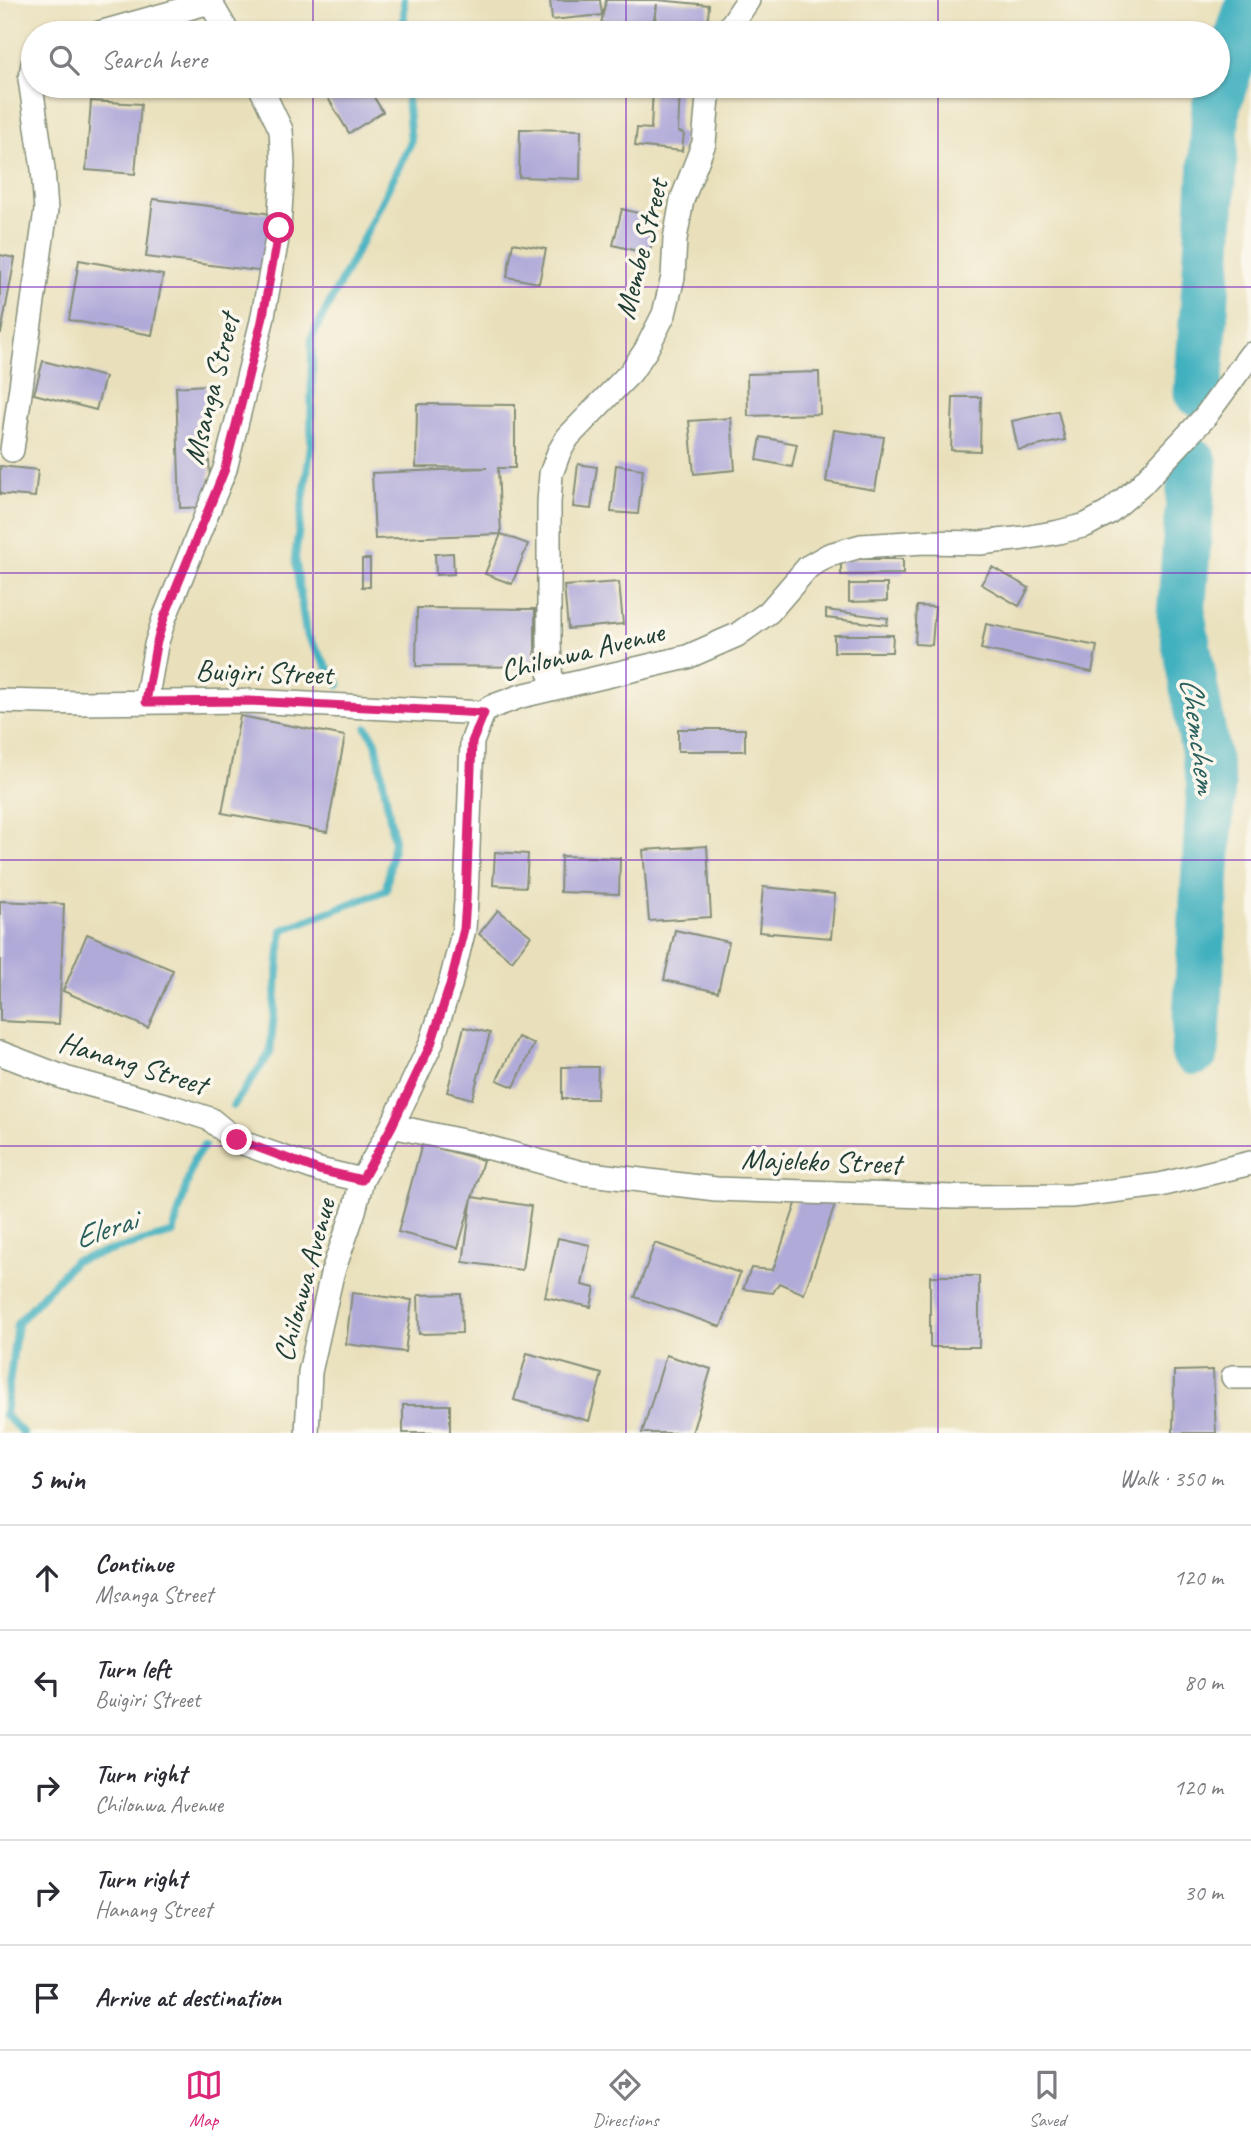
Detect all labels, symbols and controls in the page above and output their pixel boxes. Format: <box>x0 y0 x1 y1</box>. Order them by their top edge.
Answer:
search box <box>21 21 1230 98</box>
icon: search <box>45 41 83 79</box>
text: Search here <box>101 43 207 76</box>
street label: Membe Street <box>605 172 677 323</box>
route start <box>263 212 294 243</box>
street label: Msanga Street <box>174 306 249 468</box>
street label: Chilonwa Avenue <box>496 612 670 690</box>
street label: Buigiri Street <box>195 651 336 693</box>
water label: Chemchem <box>1171 674 1228 799</box>
street label: Hanang Street <box>55 1023 215 1105</box>
route end <box>221 1124 252 1155</box>
street label: Majeleko Street <box>741 1139 905 1183</box>
street label: Chilonwa Avenue <box>264 1192 345 1366</box>
water label: Elerai <box>69 1197 149 1258</box>
text: 5 min <box>28 1460 85 1498</box>
text: Walk · 350 m <box>1119 1464 1223 1493</box>
text: Continue <box>95 1547 173 1580</box>
icon: ahead <box>28 1559 66 1597</box>
text: 120 m <box>1174 1563 1223 1592</box>
text: Msanga Street <box>95 1580 213 1609</box>
text: Turn left <box>95 1652 170 1685</box>
icon: left <box>28 1664 66 1702</box>
text: 80 m <box>1184 1668 1223 1697</box>
text: Buigiri Street <box>95 1685 200 1714</box>
text: Turn right <box>95 1757 186 1790</box>
icon: right <box>28 1769 66 1807</box>
text: 120 m <box>1174 1773 1223 1802</box>
text: Chilonwa Avenue <box>95 1790 223 1819</box>
text: Turn right <box>95 1862 186 1895</box>
icon: right <box>28 1874 66 1912</box>
text: 30 m <box>1184 1878 1223 1907</box>
text: Hanang Street <box>95 1895 212 1924</box>
icon: arrive <box>28 1979 66 2017</box>
text: Arrive at destination <box>95 1981 281 2014</box>
tab: Map <box>185 2066 223 2132</box>
tab: Directions <box>592 2066 659 2132</box>
tab: Saved <box>1028 2066 1066 2132</box>

